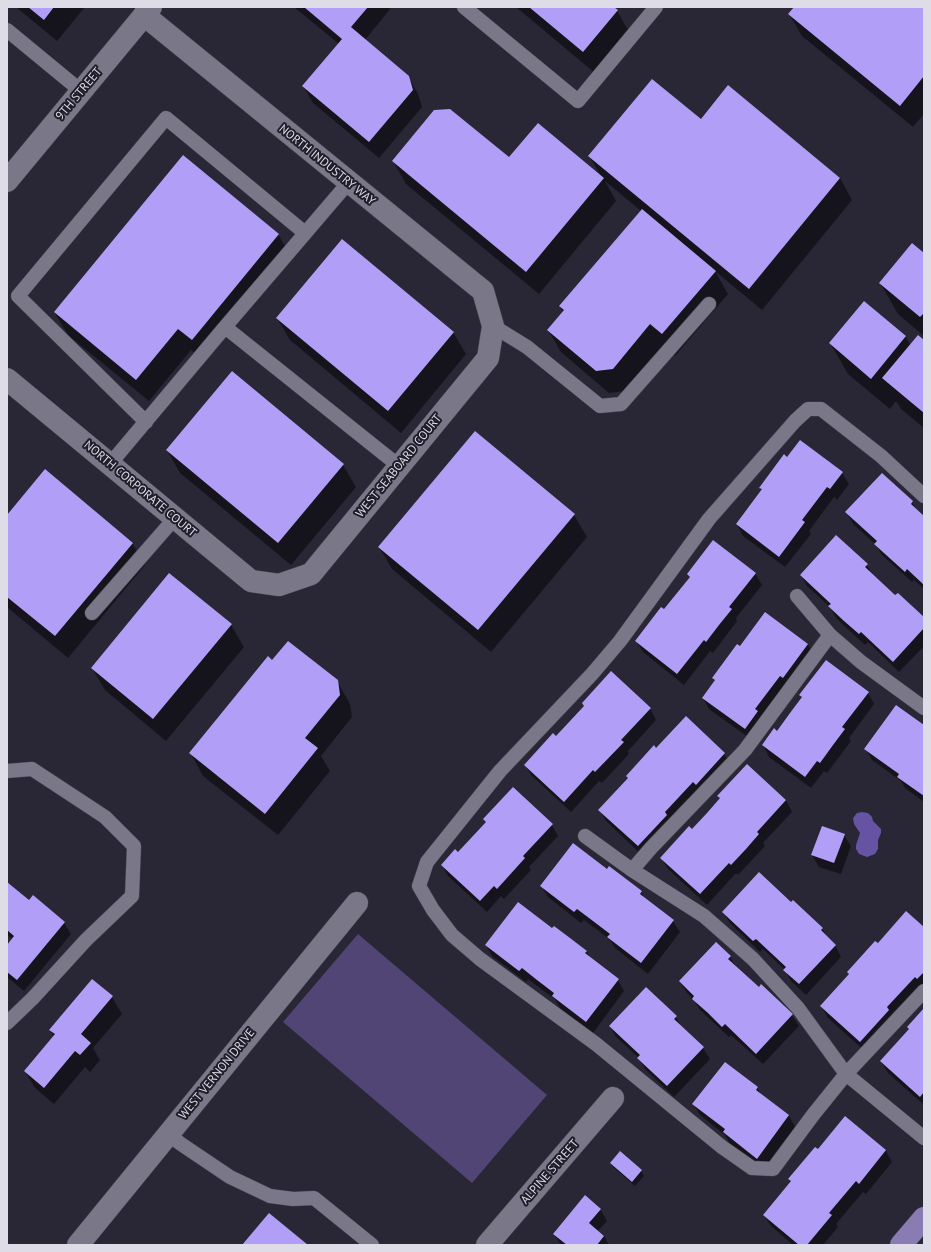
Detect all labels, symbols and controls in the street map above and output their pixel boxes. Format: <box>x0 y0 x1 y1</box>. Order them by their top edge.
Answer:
street label: 9TH STREET <box>53 65 105 123</box>
street label: NORTH INDUSTRY WAY <box>276 122 378 208</box>
street label: WEST SEABOARD COURT <box>353 412 445 520</box>
street label: NORTH CORPORATE COURT <box>81 438 199 540</box>
street label: WEST VERNON DRIVE <box>176 1026 258 1122</box>
street label: ALPINE STREET <box>518 1137 582 1207</box>

